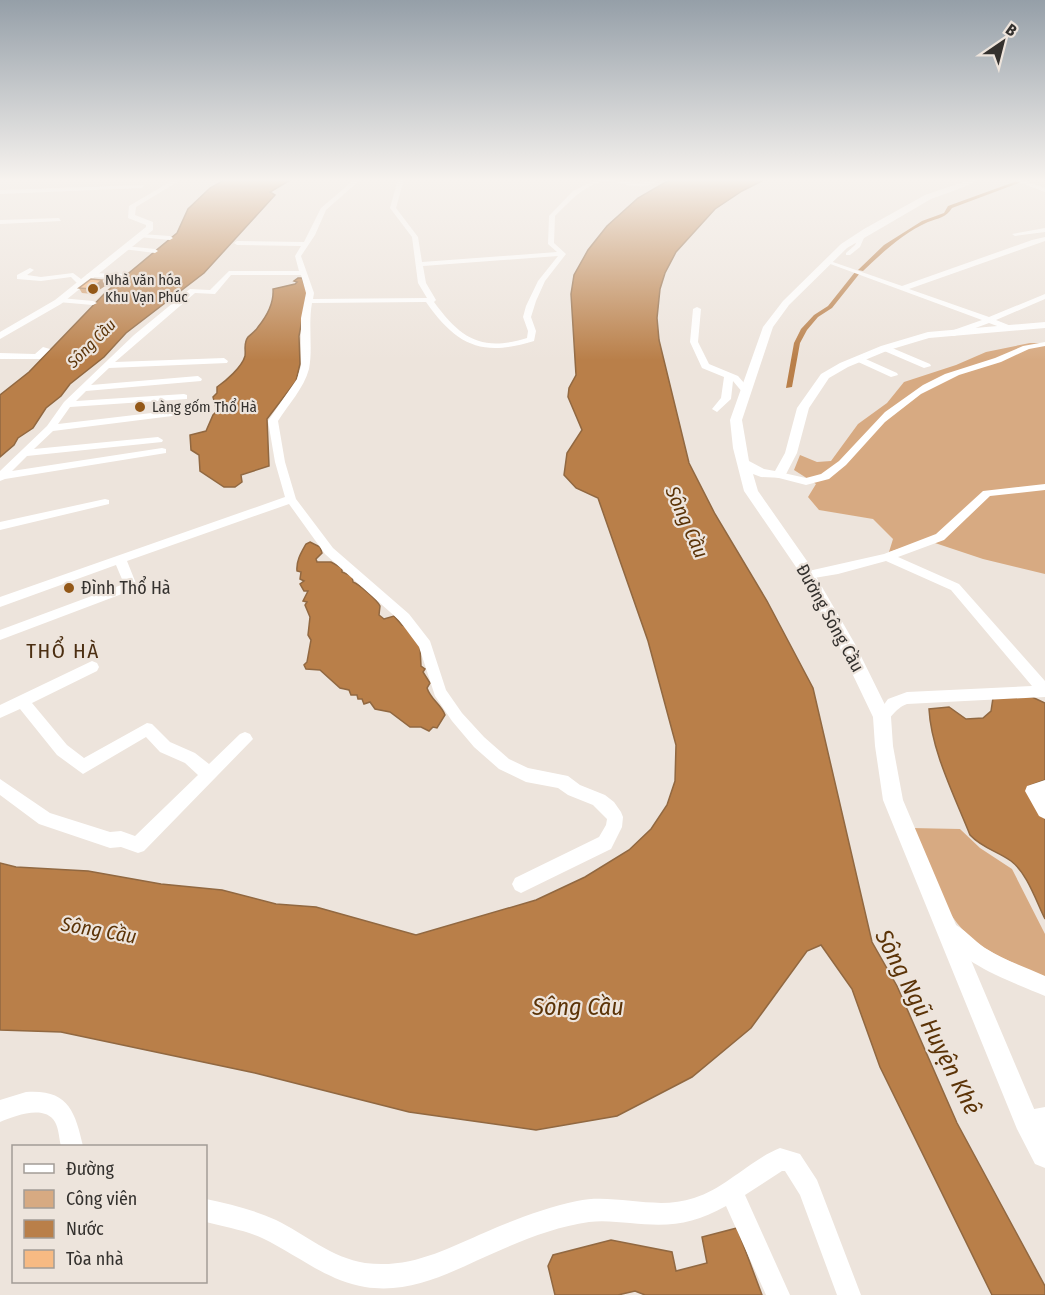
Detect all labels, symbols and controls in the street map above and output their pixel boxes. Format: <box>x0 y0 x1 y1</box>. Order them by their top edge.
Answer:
north arrow <box>973 12 1033 72</box>
text: B <box>1002 20 1020 40</box>
place label: Nhà văn hóa Khu Vạn Phúc <box>105 271 188 306</box>
marker: Nhà văn hóa Khu Vạn Phúc <box>86 282 100 296</box>
water label: Sông Cầu <box>62 314 120 372</box>
place label: Làng gốm Thổ Hà <box>152 398 257 416</box>
marker: Làng gốm Thổ Hà <box>133 400 147 414</box>
water label: Sông Cầu <box>660 481 713 562</box>
street label: Đường Sông Cầu <box>791 560 869 676</box>
place label: Đình Thổ Hà <box>81 576 171 599</box>
marker: Đình Thổ Hà <box>62 581 76 595</box>
district label: THỔ HÀ <box>26 636 100 664</box>
water label: Sông Cầu <box>58 911 139 948</box>
water label: Sông Ngũ Huyện Khê <box>869 924 987 1120</box>
water label: Sông Cầu <box>531 993 624 1021</box>
legend <box>12 1145 207 1283</box>
text: Đường <box>66 1158 114 1180</box>
text: Công viên <box>66 1188 137 1210</box>
text: Nước <box>66 1218 104 1240</box>
text: Tòa nhà <box>66 1248 124 1270</box>

